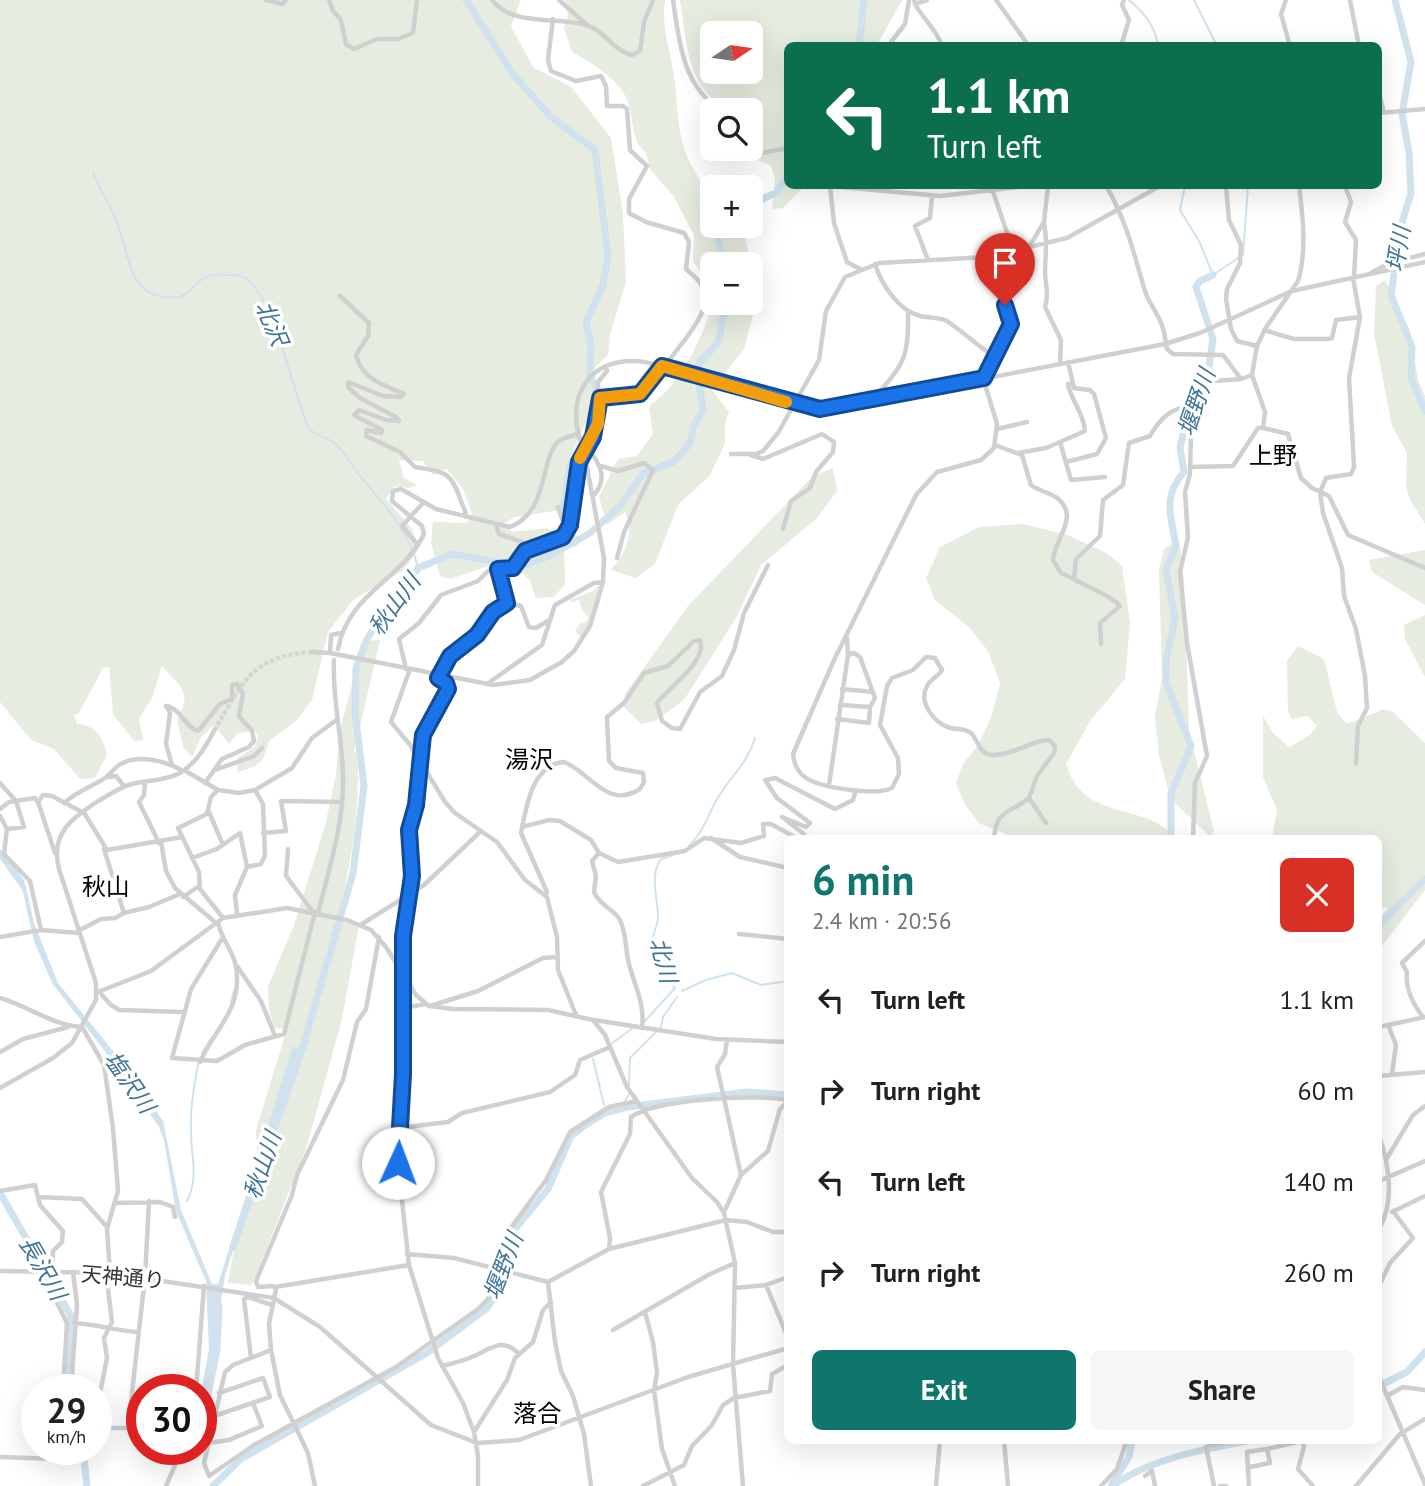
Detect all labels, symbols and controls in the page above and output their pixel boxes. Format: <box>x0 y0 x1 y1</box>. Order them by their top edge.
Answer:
north arrow <box>700 21 763 84</box>
map controls <box>700 21 763 315</box>
text: 1.1 km <box>927 63 1071 127</box>
icon: left <box>812 70 903 161</box>
button: search <box>700 98 763 161</box>
text: Turn left <box>927 125 1042 167</box>
button: + <box>700 175 763 238</box>
water label: 坪川 <box>1380 221 1416 274</box>
pin <box>975 233 1035 305</box>
icon: arrive <box>986 244 1024 282</box>
button: − <box>700 252 763 315</box>
water label: 北沢 <box>250 296 296 353</box>
water label: 堰野川 <box>1171 362 1222 439</box>
district label: 上野 <box>1249 440 1297 471</box>
water label: 秋山川 <box>362 565 428 640</box>
district label: 湯沢 <box>505 744 553 775</box>
text: 6 min <box>812 852 914 907</box>
button: close <box>1280 858 1354 932</box>
district label: 秋山 <box>82 871 130 902</box>
text: 2.4 km · 20:56 <box>812 906 951 935</box>
water label: 北川 <box>644 934 685 989</box>
icon: left <box>812 981 850 1019</box>
text: Turn left <box>871 983 965 1016</box>
text: 1.1 km <box>1280 983 1354 1016</box>
water label: 塩沢川 <box>98 1045 163 1121</box>
icon: right <box>812 1072 850 1110</box>
text: Turn right <box>871 1074 980 1107</box>
text: 60 m <box>1298 1074 1354 1107</box>
water label: 秋山川 <box>237 1125 288 1202</box>
position arrow <box>361 1126 435 1200</box>
icon: left <box>812 1163 850 1201</box>
text: Turn left <box>871 1165 965 1198</box>
text: 140 m <box>1283 1165 1354 1198</box>
water label: 堰野川 <box>477 1226 530 1303</box>
water label: 長沢川 <box>13 1231 74 1308</box>
icon: right <box>812 1254 850 1292</box>
text: Turn right <box>871 1256 980 1289</box>
text: 260 m <box>1283 1256 1354 1289</box>
street label: 天神通り <box>80 1260 166 1294</box>
button: Exit <box>812 1350 1076 1430</box>
button: Share <box>1090 1350 1354 1430</box>
speed limit sign: 30 <box>126 1374 217 1465</box>
text: 29 <box>47 1387 86 1433</box>
district label: 落合 <box>513 1398 561 1429</box>
text: km/h <box>47 1425 86 1448</box>

